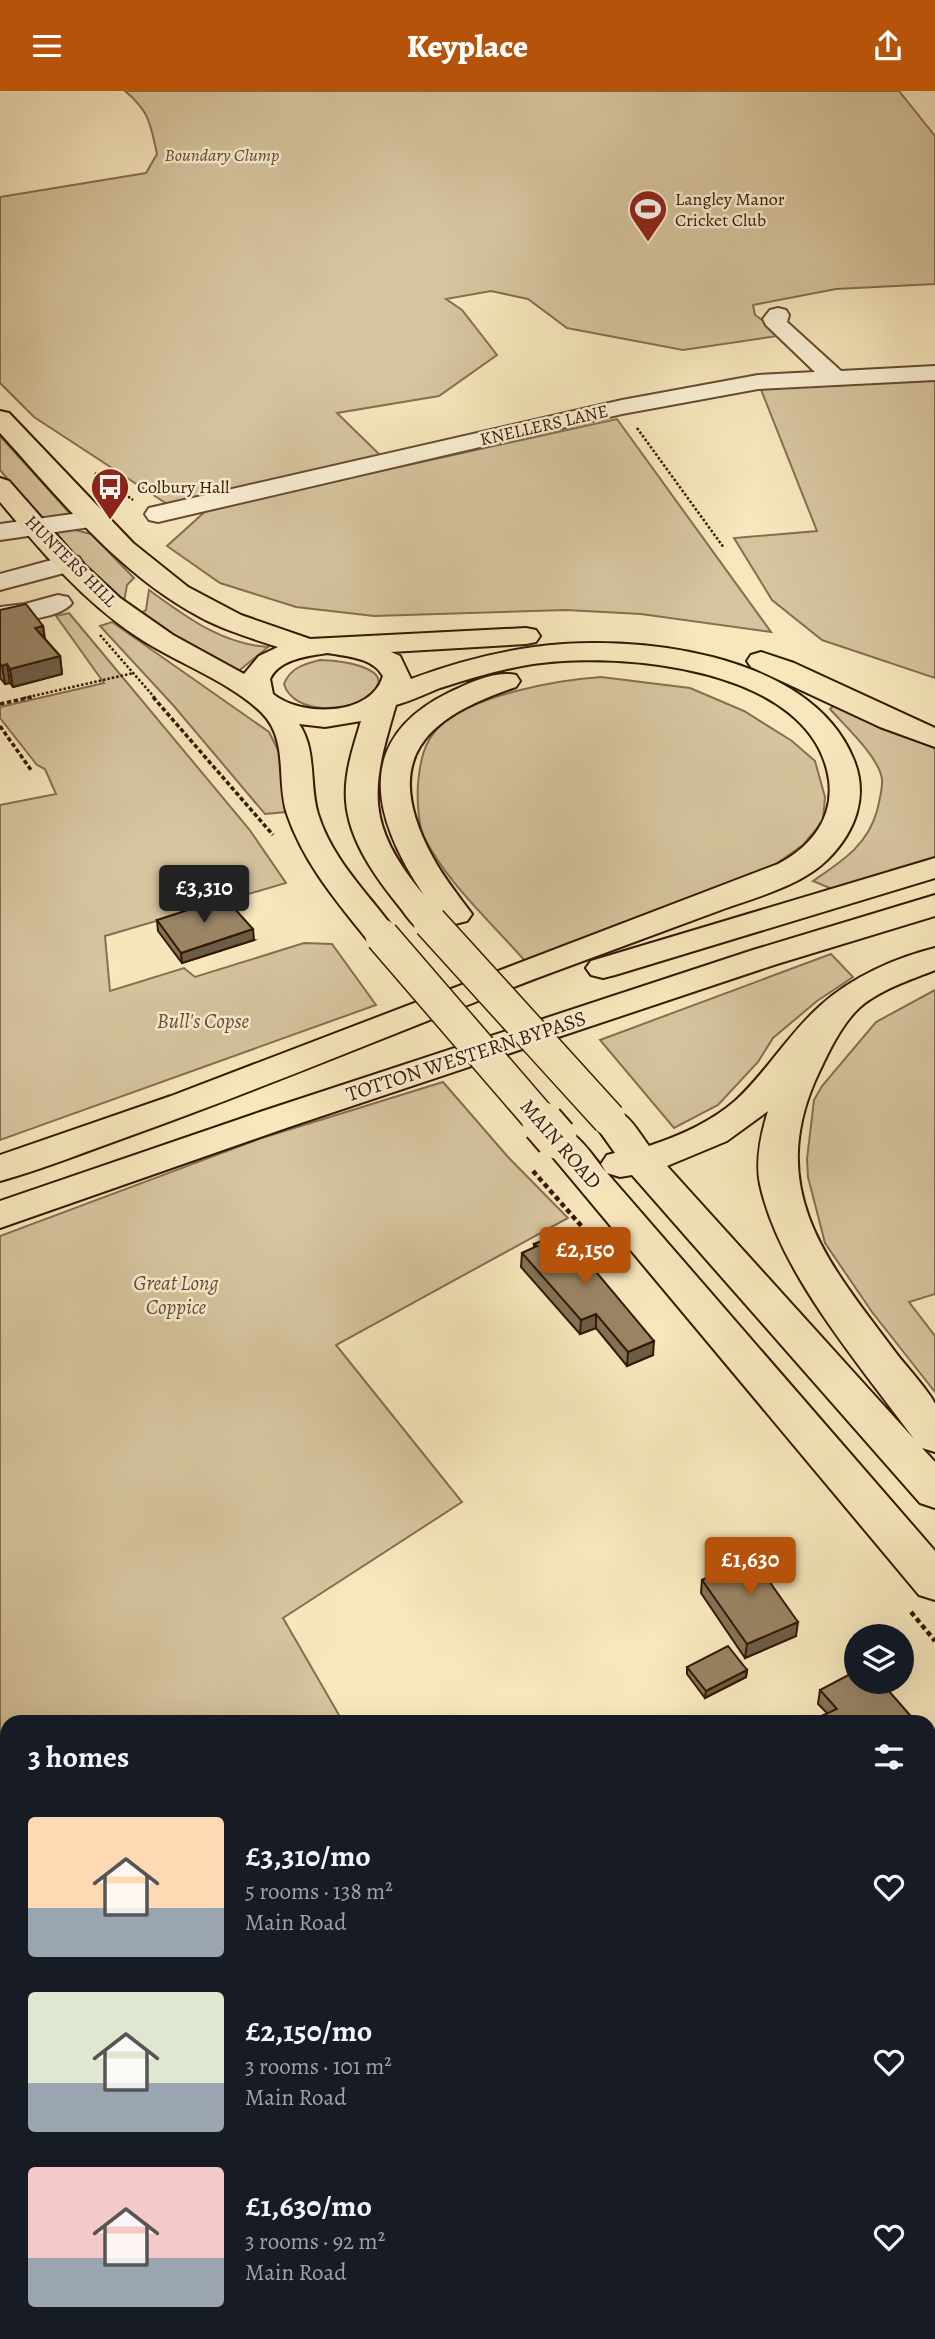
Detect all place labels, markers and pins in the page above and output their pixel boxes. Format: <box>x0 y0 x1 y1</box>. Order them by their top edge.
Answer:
place label: Langley Manor Cricket Club <box>675 187 785 232</box>
sports icon: Langley Manor Cricket Club <box>627 188 669 243</box>
bus stop icon: Colbury Hall <box>89 466 131 521</box>
place label: Colbury Hall <box>137 475 230 499</box>
pin: £3,310 <box>147 865 261 925</box>
pin: £2,150 <box>528 1227 642 1287</box>
pin: £1,630 <box>693 1537 807 1597</box>

